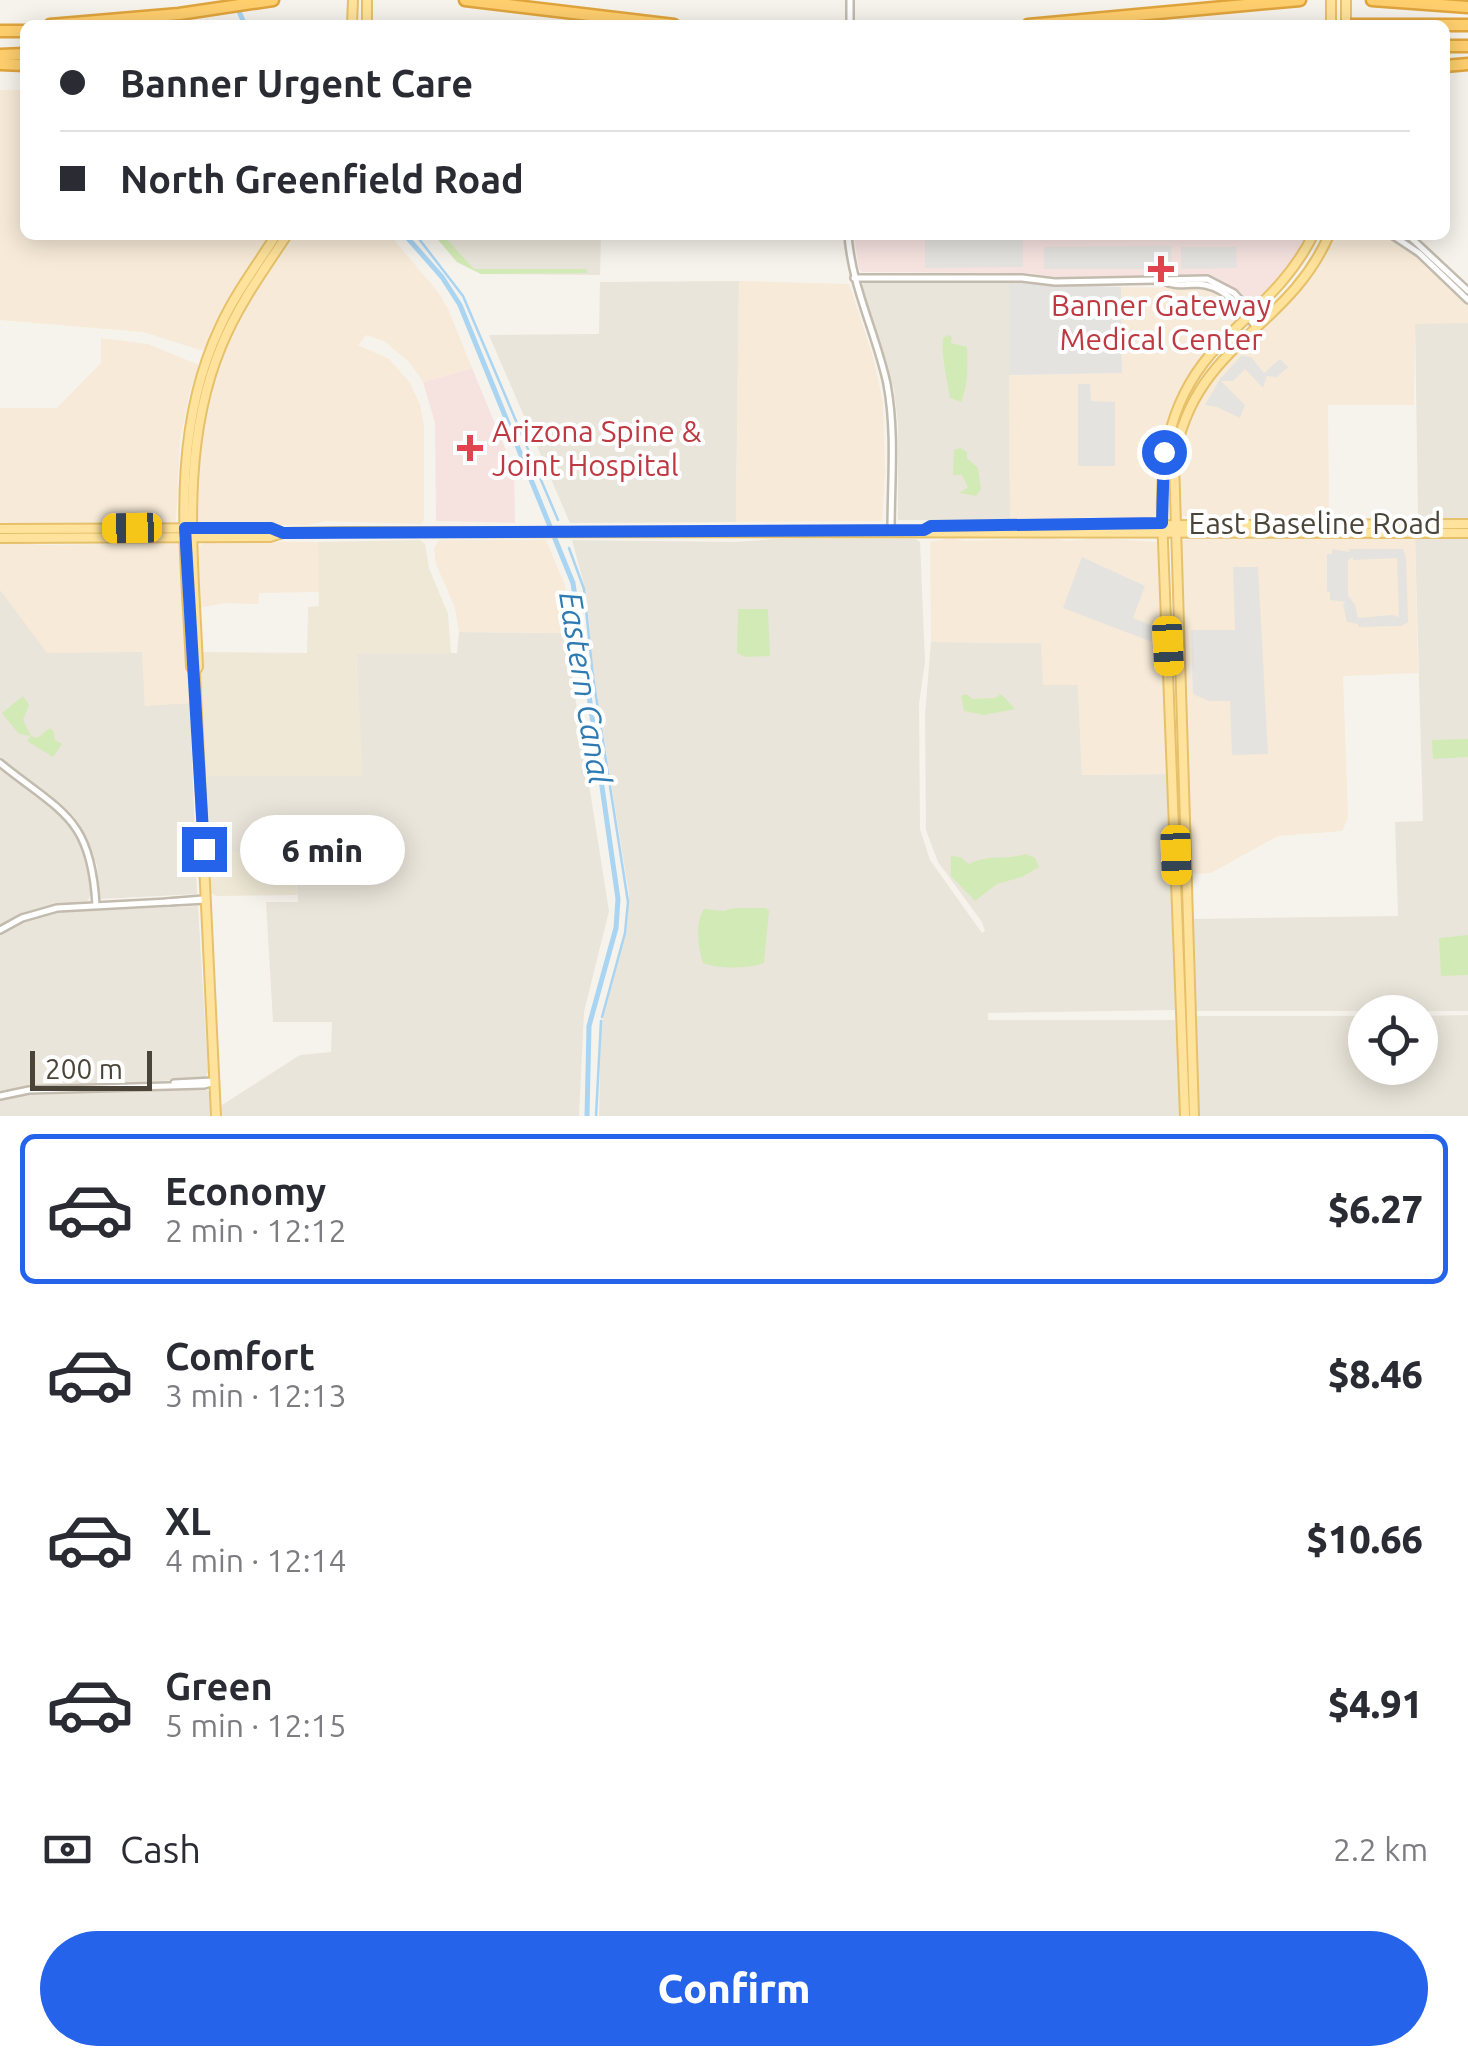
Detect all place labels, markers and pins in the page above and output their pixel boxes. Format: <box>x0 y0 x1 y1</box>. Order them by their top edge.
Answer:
marker: Banner Gateway Medical Center <box>1148 256 1174 282</box>
place label: Banner Gateway Medical Center <box>1051 288 1271 356</box>
place label: Arizona Spine & Joint Hospital <box>492 414 702 482</box>
marker: Arizona Spine & Joint Hospital <box>457 435 483 461</box>

